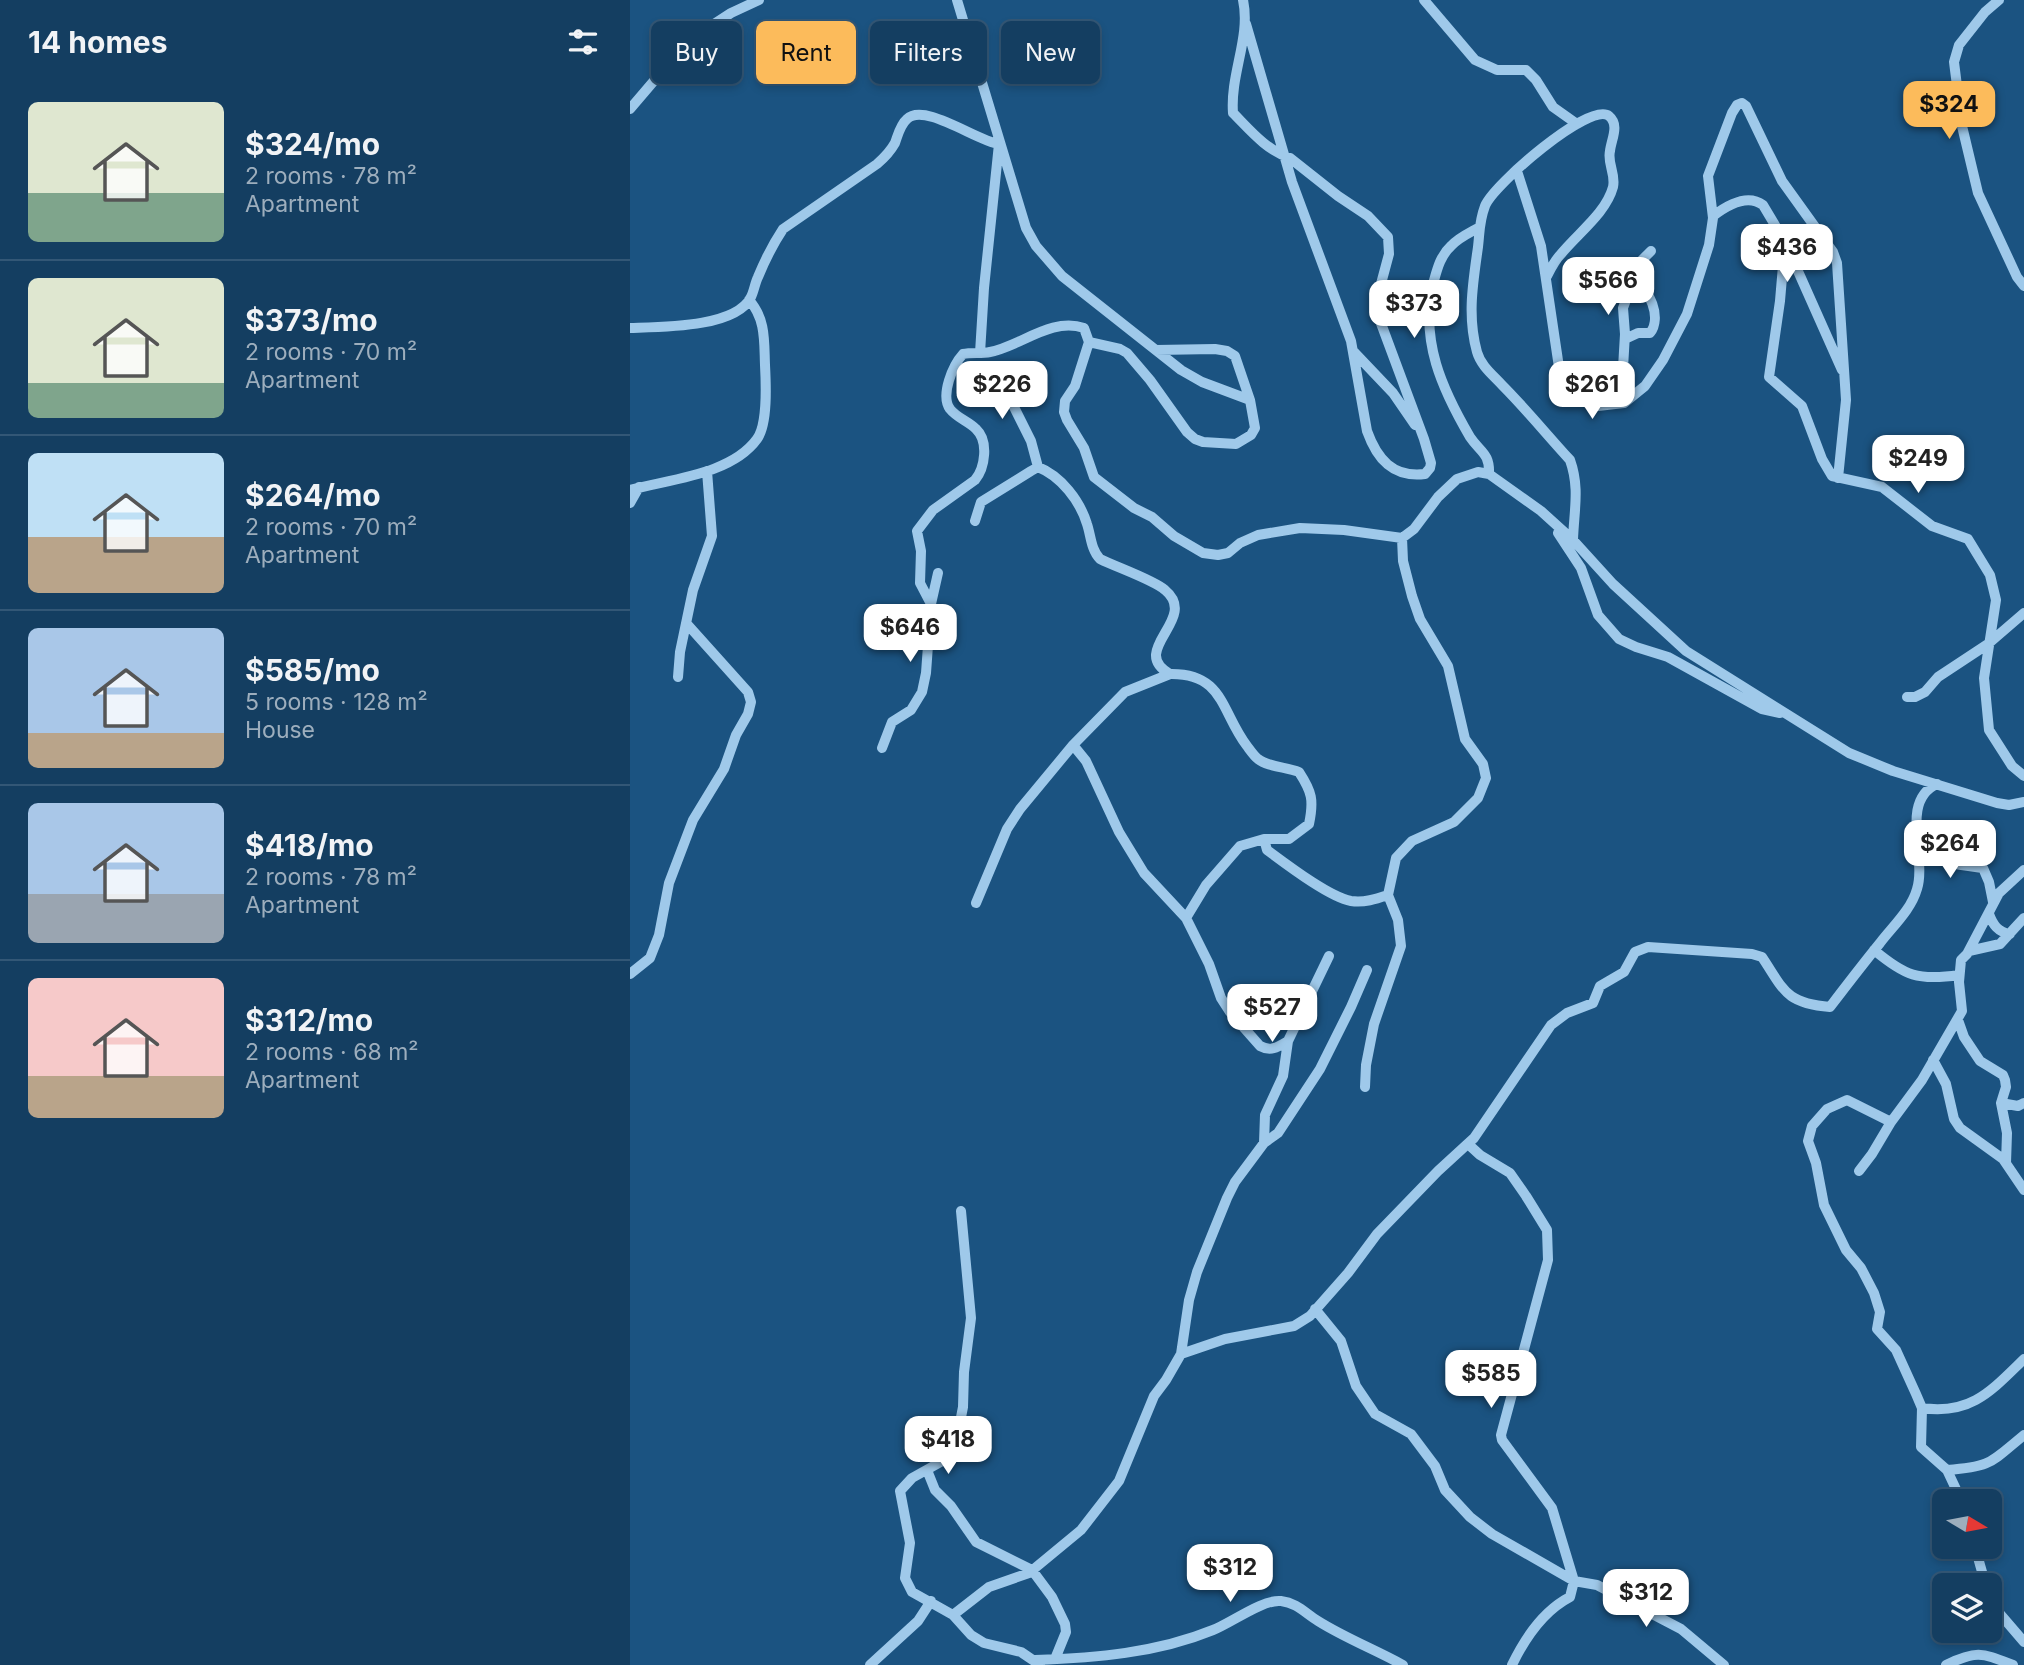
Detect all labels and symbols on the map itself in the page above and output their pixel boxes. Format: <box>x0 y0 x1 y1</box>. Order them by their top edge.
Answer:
pin: $324 <box>1908 82 1990 141</box>
pin: $436 <box>1746 224 1828 284</box>
pin: $566 <box>1567 258 1649 317</box>
pin: $373 <box>1373 280 1455 340</box>
pin: $226 <box>961 362 1043 421</box>
pin: $261 <box>1551 362 1633 421</box>
pin: $249 <box>1877 435 1959 495</box>
pin: $646 <box>869 604 951 664</box>
pin: $264 <box>1909 820 1991 880</box>
pin: $527 <box>1231 984 1313 1044</box>
pin: $585 <box>1450 1350 1532 1410</box>
pin: $418 <box>907 1416 989 1476</box>
north arrow <box>1932 1489 2002 1559</box>
pin: $312 <box>1189 1544 1271 1604</box>
pin: $312 <box>1605 1570 1687 1629</box>

